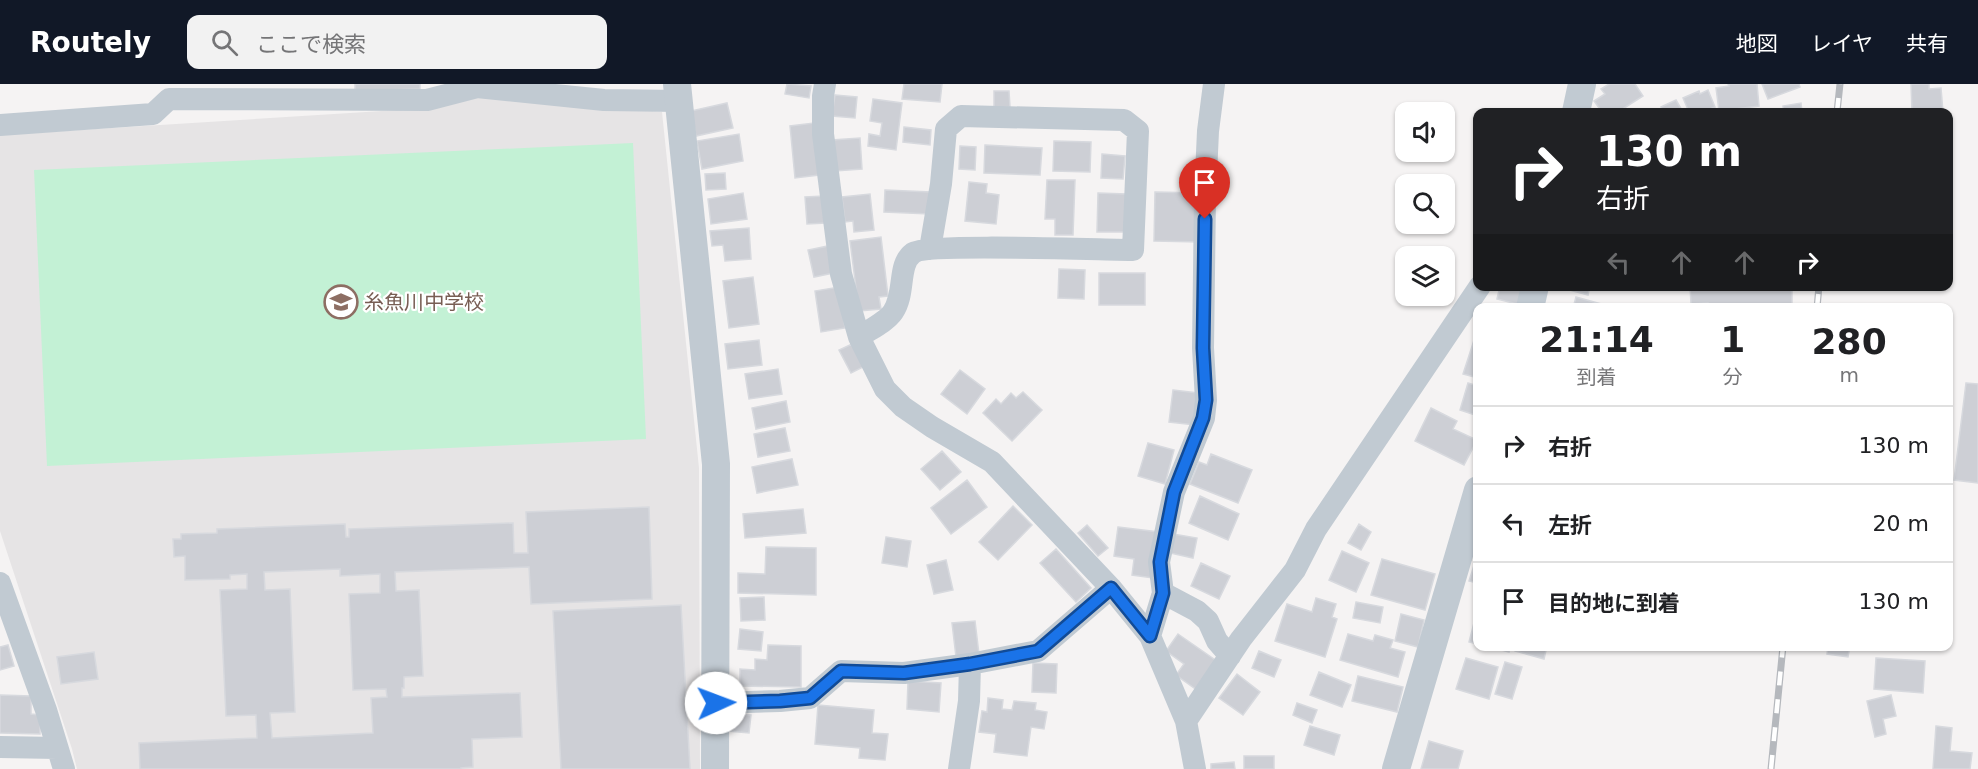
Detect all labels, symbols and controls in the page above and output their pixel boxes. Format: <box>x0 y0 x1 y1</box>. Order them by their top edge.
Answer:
search box <box>187 15 607 69</box>
text: Routely <box>30 26 151 59</box>
icon: search <box>208 26 241 59</box>
text: ここで検索 <box>256 32 366 57</box>
text: 地図 <box>1736 32 1778 56</box>
text: レイヤ <box>1811 32 1873 56</box>
text: 共有 <box>1906 32 1948 56</box>
map controls <box>1395 102 1455 306</box>
button: sound <box>1395 102 1455 162</box>
text: 130 m <box>1596 127 1742 176</box>
icon: right <box>1497 132 1575 210</box>
pin <box>1179 157 1230 219</box>
icon: arrive <box>1188 166 1221 199</box>
button: search <box>1395 174 1455 234</box>
text: 右折 <box>1596 183 1650 214</box>
button: layers <box>1395 246 1455 306</box>
icon: left <box>1602 246 1635 279</box>
icon: ahead <box>1665 246 1698 279</box>
icon: ahead <box>1728 246 1761 279</box>
icon: right <box>1791 246 1824 279</box>
school or university icon: 糸魚川中学校 <box>323 284 359 320</box>
place label: 糸魚川中学校 <box>364 290 484 314</box>
text: 21:14 <box>1539 319 1654 360</box>
text: 1 <box>1720 319 1745 360</box>
text: 280 <box>1812 321 1887 362</box>
text: m <box>1839 363 1859 387</box>
text: 到着 <box>1577 365 1617 389</box>
text: 分 <box>1723 365 1743 389</box>
icon: right <box>1497 429 1530 462</box>
text: 130 m <box>1859 433 1929 458</box>
text: 右折 <box>1548 435 1592 460</box>
icon: left <box>1497 507 1530 540</box>
text: 20 m <box>1873 511 1929 536</box>
text: 左折 <box>1548 513 1592 538</box>
icon: arrive <box>1497 585 1530 618</box>
text: 130 m <box>1859 589 1929 614</box>
text: 目的地に到着 <box>1548 591 1680 616</box>
position arrow <box>684 671 748 735</box>

